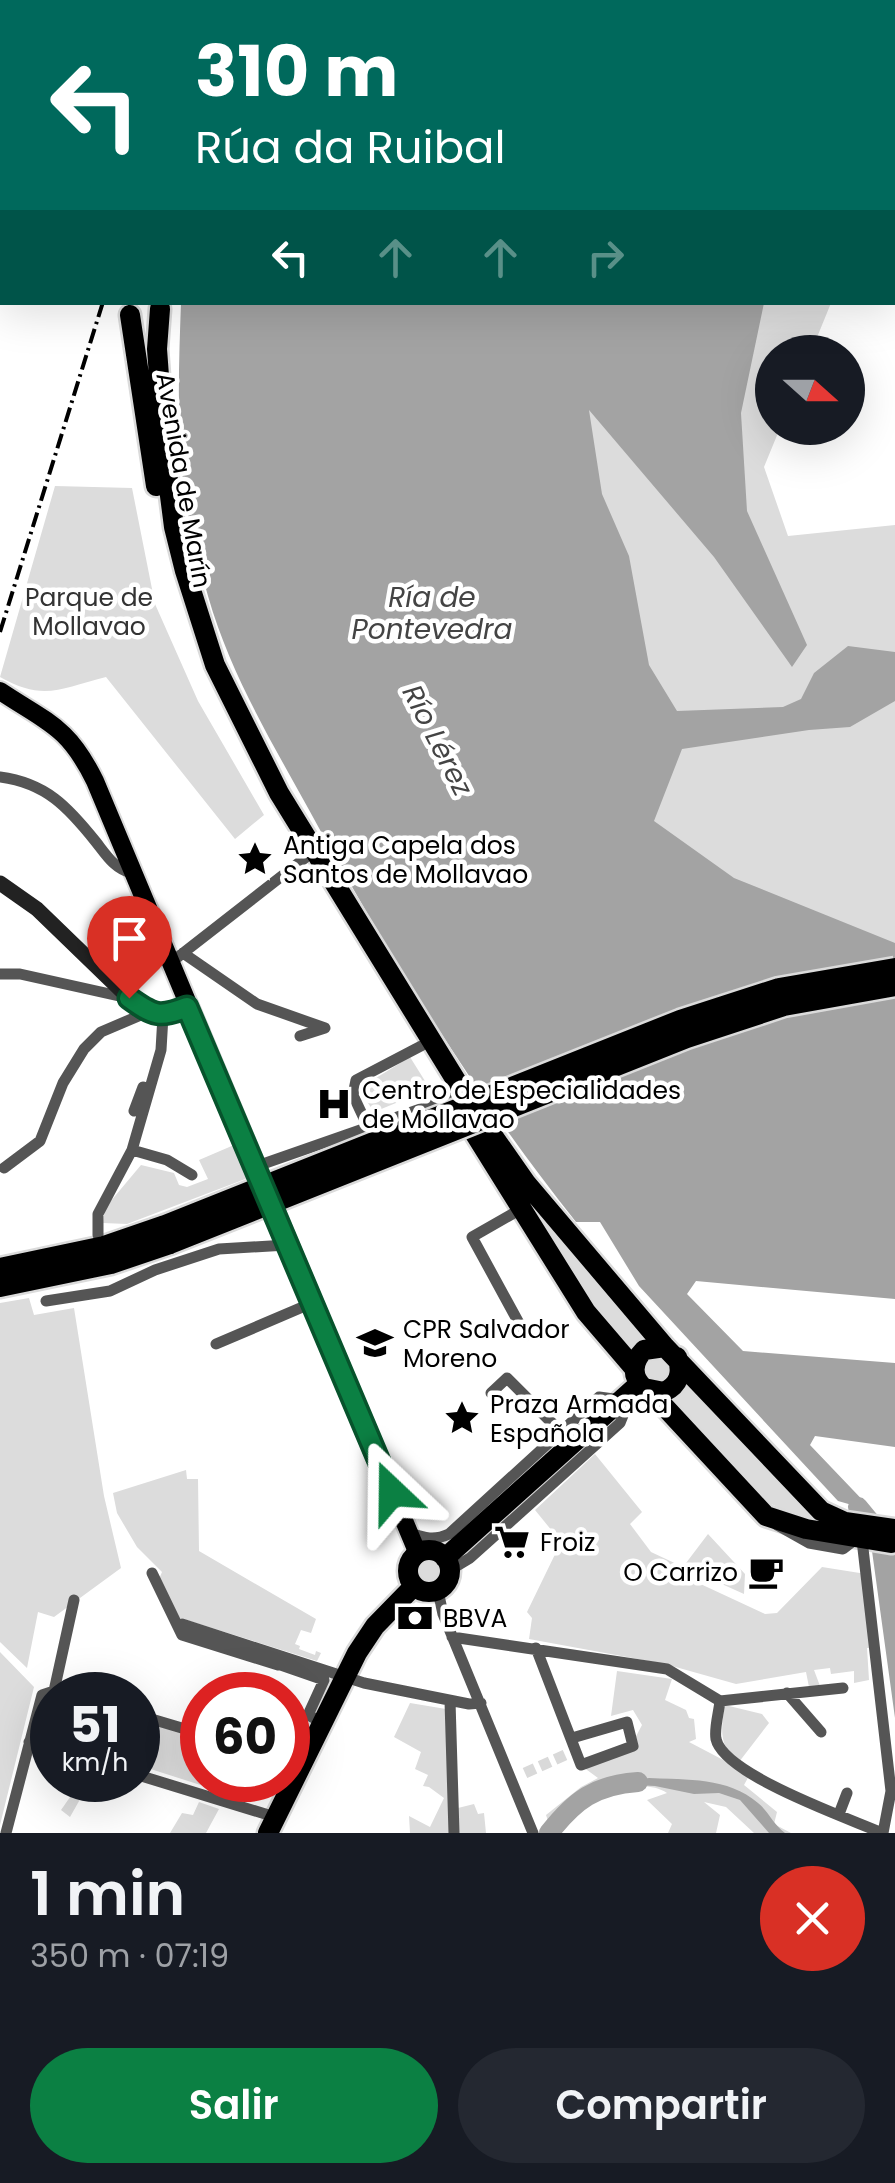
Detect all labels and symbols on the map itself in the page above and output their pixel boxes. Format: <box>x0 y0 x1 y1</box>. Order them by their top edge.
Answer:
north arrow <box>755 335 865 445</box>
street label: Avenida de Marín <box>147 370 220 590</box>
water label: Ría de Pontevedra <box>352 578 513 649</box>
park label: Parque de Mollavao <box>25 580 153 644</box>
water label: Río Lérez <box>393 678 482 803</box>
place label: Antiga Capela dos Santos de Mollavao <box>283 828 528 892</box>
place icon: Antiga Capela dos Santos de Mollavao <box>236 840 274 878</box>
pin <box>87 896 172 999</box>
place label: Centro de Especialidades de Mollavao <box>362 1073 681 1137</box>
hospital icon: Centro de Especialidades de Mollavao <box>315 1085 353 1123</box>
place label: CPR Salvador Moreno <box>403 1312 570 1376</box>
school or university icon: CPR Salvador Moreno <box>356 1324 394 1362</box>
place label: Praza Armada Española <box>490 1387 668 1451</box>
place icon: Praza Armada Española <box>443 1399 481 1437</box>
position arrow <box>340 1440 444 1544</box>
supermarket icon: Froiz <box>493 1523 531 1561</box>
place label: Froiz <box>540 1525 595 1560</box>
cafe icon: O Carrizo <box>747 1553 785 1591</box>
place label: O Carrizo <box>623 1555 738 1590</box>
bank icon: BBVA <box>396 1599 434 1637</box>
place label: BBVA <box>443 1601 508 1636</box>
speed limit sign: 60 <box>180 1672 310 1802</box>

